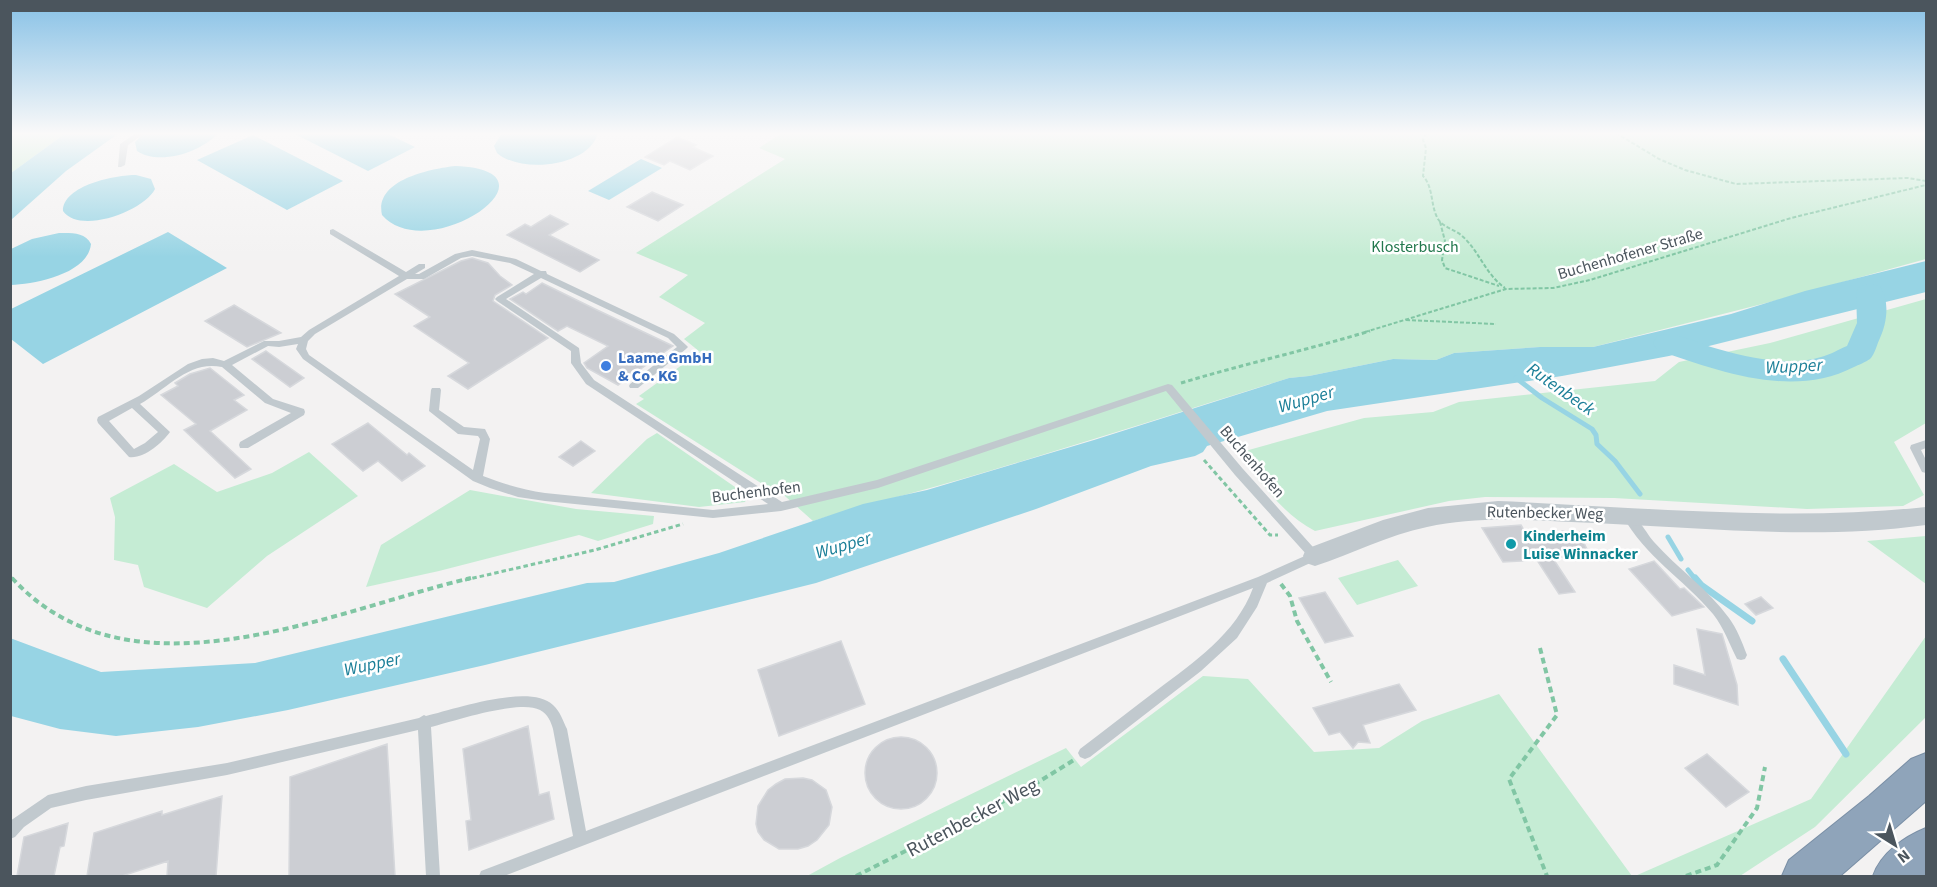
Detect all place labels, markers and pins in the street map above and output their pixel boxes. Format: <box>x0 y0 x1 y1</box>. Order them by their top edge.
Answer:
place label: Laame GmbH & Co. KG <box>618 347 712 387</box>
marker: Laame GmbH & Co. KG <box>599 359 613 373</box>
place label: Kinderheim Luise Winnacker <box>1523 525 1638 565</box>
marker: Kinderheim Luise Winnacker <box>1504 537 1518 551</box>

